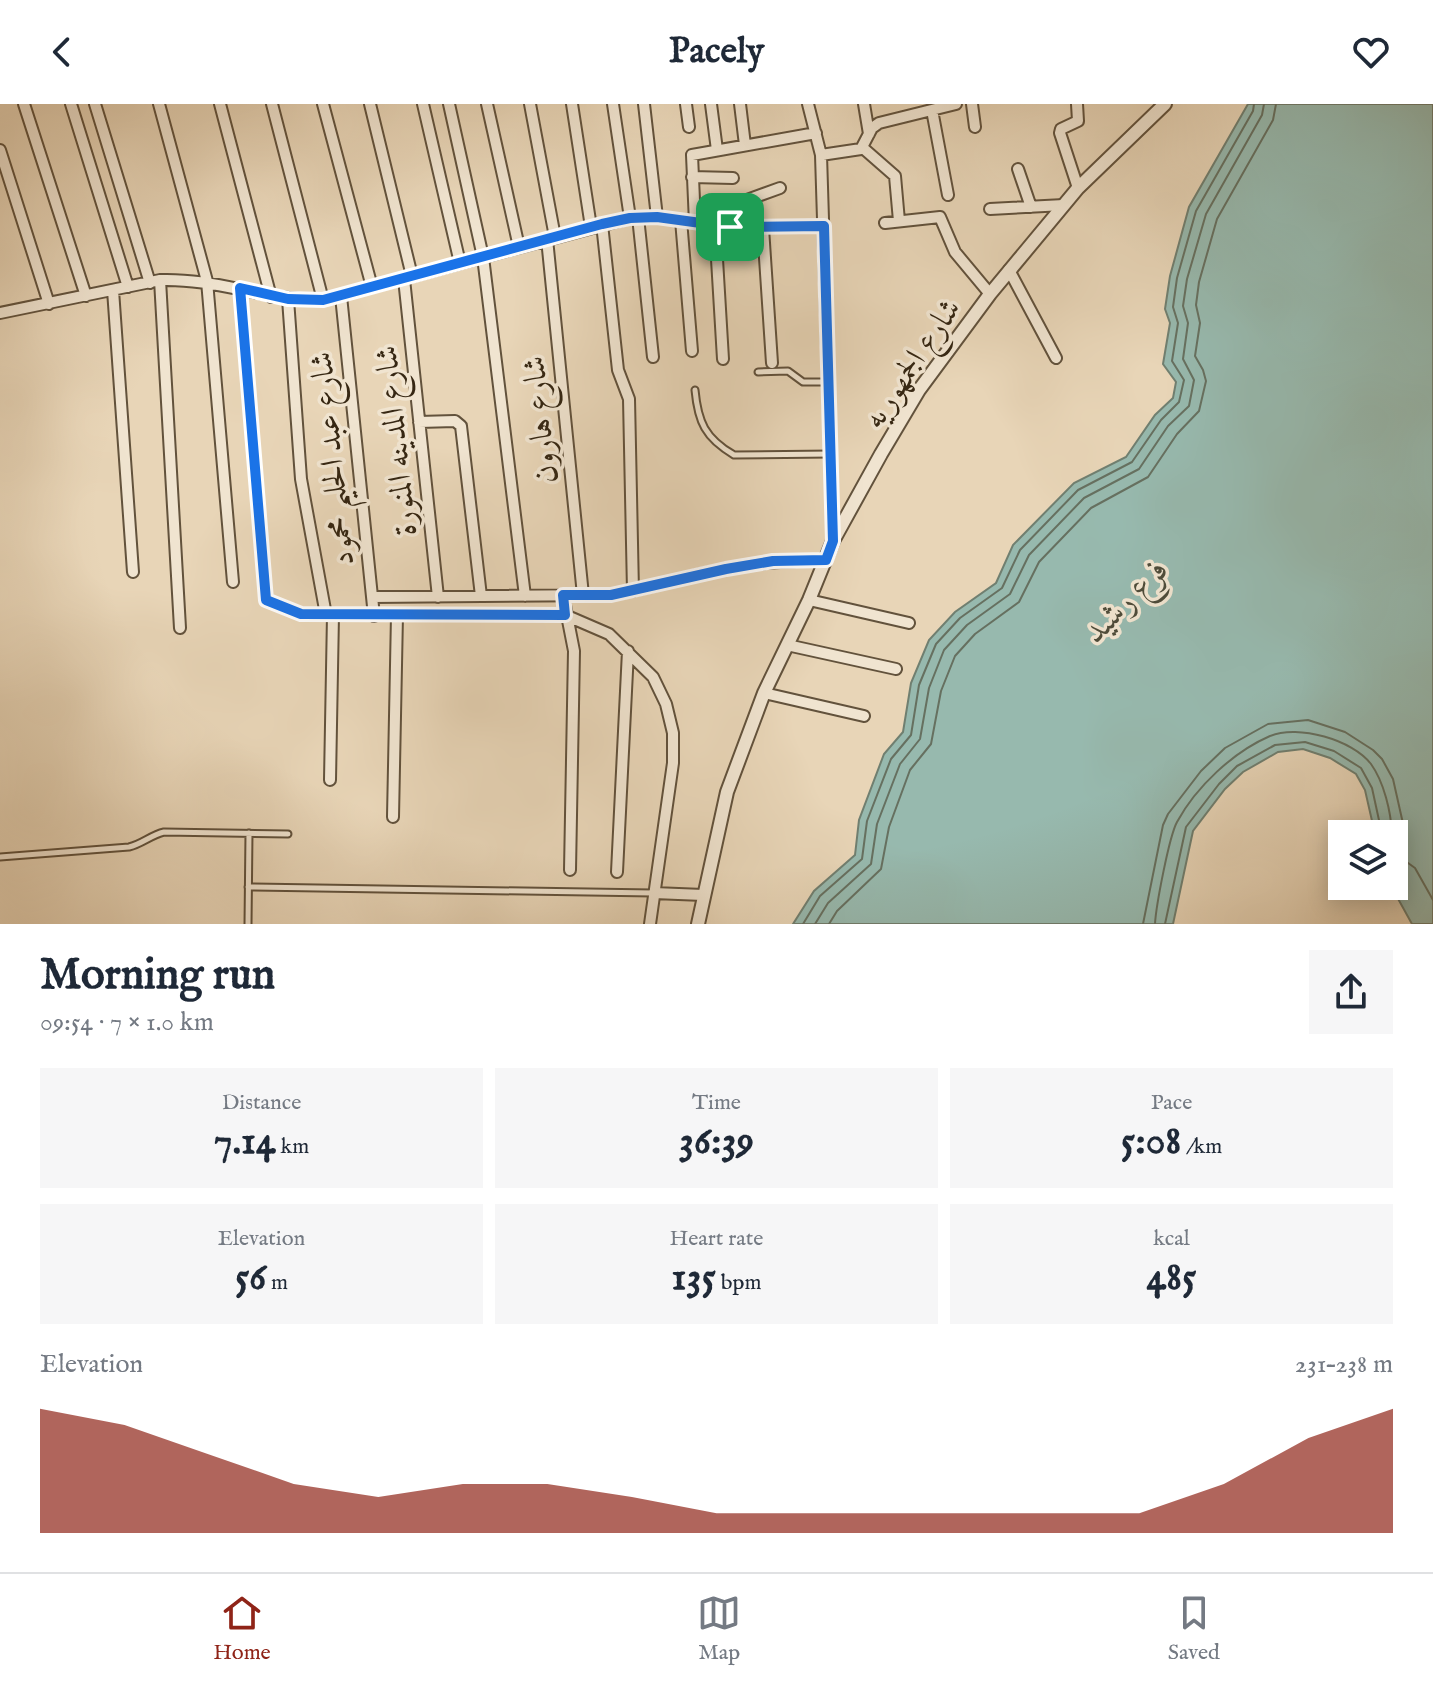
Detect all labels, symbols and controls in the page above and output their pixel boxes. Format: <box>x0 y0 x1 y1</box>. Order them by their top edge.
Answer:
text: Pacely <box>669 29 764 75</box>
icon: back <box>40 30 84 74</box>
icon: heart <box>1349 30 1393 74</box>
pin <box>696 193 764 261</box>
icon: arrive <box>708 205 752 249</box>
street label: شارع الجمهوريه <box>855 291 975 440</box>
street label: شارع المدينه المنورة <box>367 343 432 538</box>
street label: شارع عبد الحليم محمود <box>302 349 374 568</box>
street label: شارع هارون <box>514 353 573 486</box>
water label: فرع رشيد <box>1075 549 1182 656</box>
map controls <box>1328 820 1408 900</box>
button: layers <box>1328 820 1408 900</box>
text: Morning run <box>40 948 275 1004</box>
button: share <box>1309 950 1393 1034</box>
text: 09:54 · 7 × 1.0 km <box>40 1006 214 1039</box>
text: Distance <box>222 1089 301 1117</box>
text: Time <box>692 1089 741 1117</box>
text: Pace <box>1151 1089 1192 1117</box>
text: 7.14 <box>214 1117 276 1168</box>
text: 36:39 <box>679 1117 754 1168</box>
text: 5:08 <box>1121 1117 1181 1168</box>
text: km <box>276 1133 309 1161</box>
text: /km <box>1181 1133 1222 1161</box>
text: Elevation <box>218 1225 305 1253</box>
text: Heart rate <box>670 1225 763 1253</box>
text: kcal <box>1153 1225 1190 1253</box>
text: 56 <box>235 1253 266 1304</box>
text: 135 <box>672 1253 716 1304</box>
text: 485 <box>1147 1253 1196 1304</box>
text: m <box>266 1269 288 1297</box>
text: bpm <box>716 1269 761 1297</box>
text: Elevation <box>40 1348 143 1381</box>
text: 231–238 m <box>1295 1348 1393 1381</box>
tab: Home <box>213 1591 271 1667</box>
tab: Map <box>697 1591 741 1667</box>
tab: Saved <box>1168 1591 1220 1667</box>

